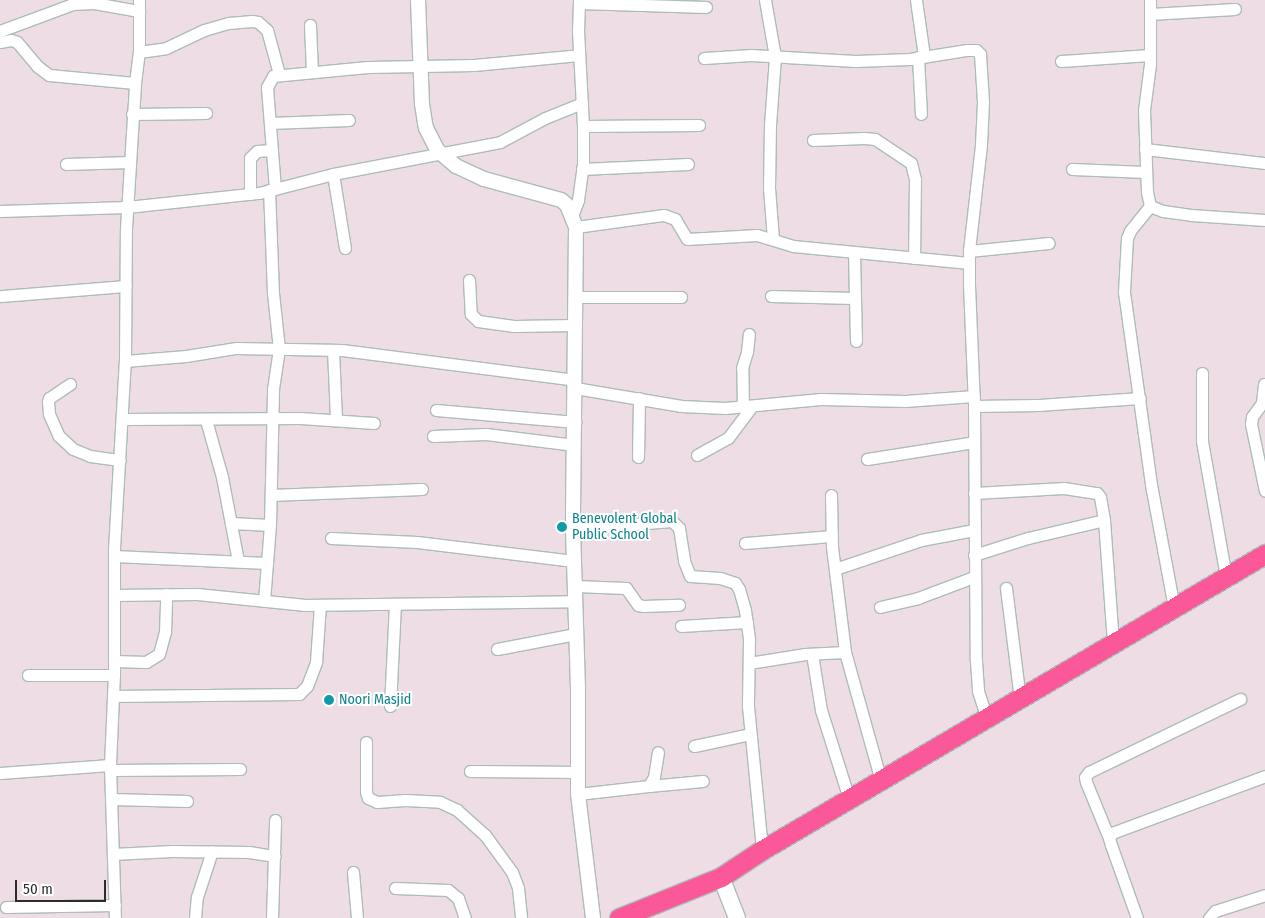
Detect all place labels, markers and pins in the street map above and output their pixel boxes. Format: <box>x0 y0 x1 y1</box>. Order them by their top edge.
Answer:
place label: Benevolent Global Public School <box>572 511 677 544</box>
marker: Benevolent Global Public School <box>556 521 568 533</box>
place label: Noori Masjid <box>339 692 411 708</box>
marker: Noori Masjid <box>323 694 335 706</box>

